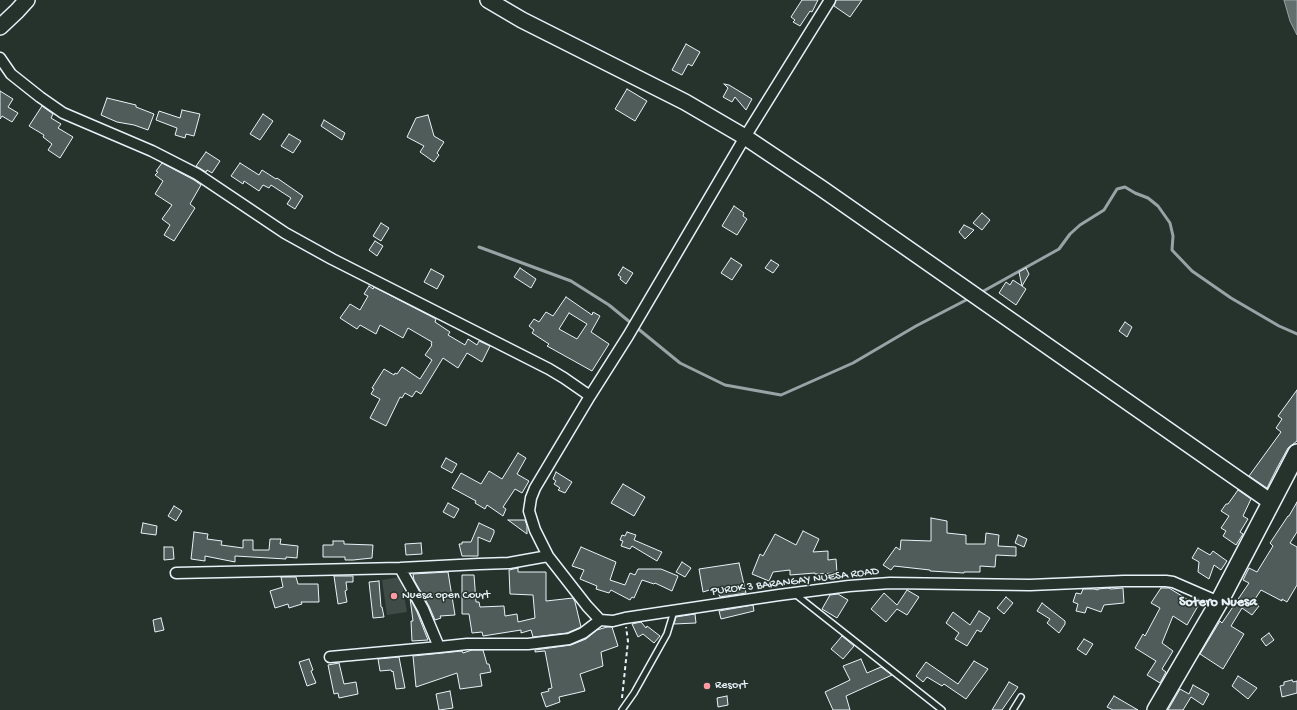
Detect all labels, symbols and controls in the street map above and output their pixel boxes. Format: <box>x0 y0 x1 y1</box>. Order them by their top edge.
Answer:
street label: PUROK 3 BARANGAY NUESA ROAD <box>710 565 880 599</box>
place label: Nuesa open Court <box>402 589 490 603</box>
marker: Nuesa open Court <box>389 591 399 601</box>
district label: Sotero Nuesa <box>1179 595 1257 611</box>
place label: Resort <box>715 679 747 693</box>
marker: Resort <box>702 681 712 691</box>

